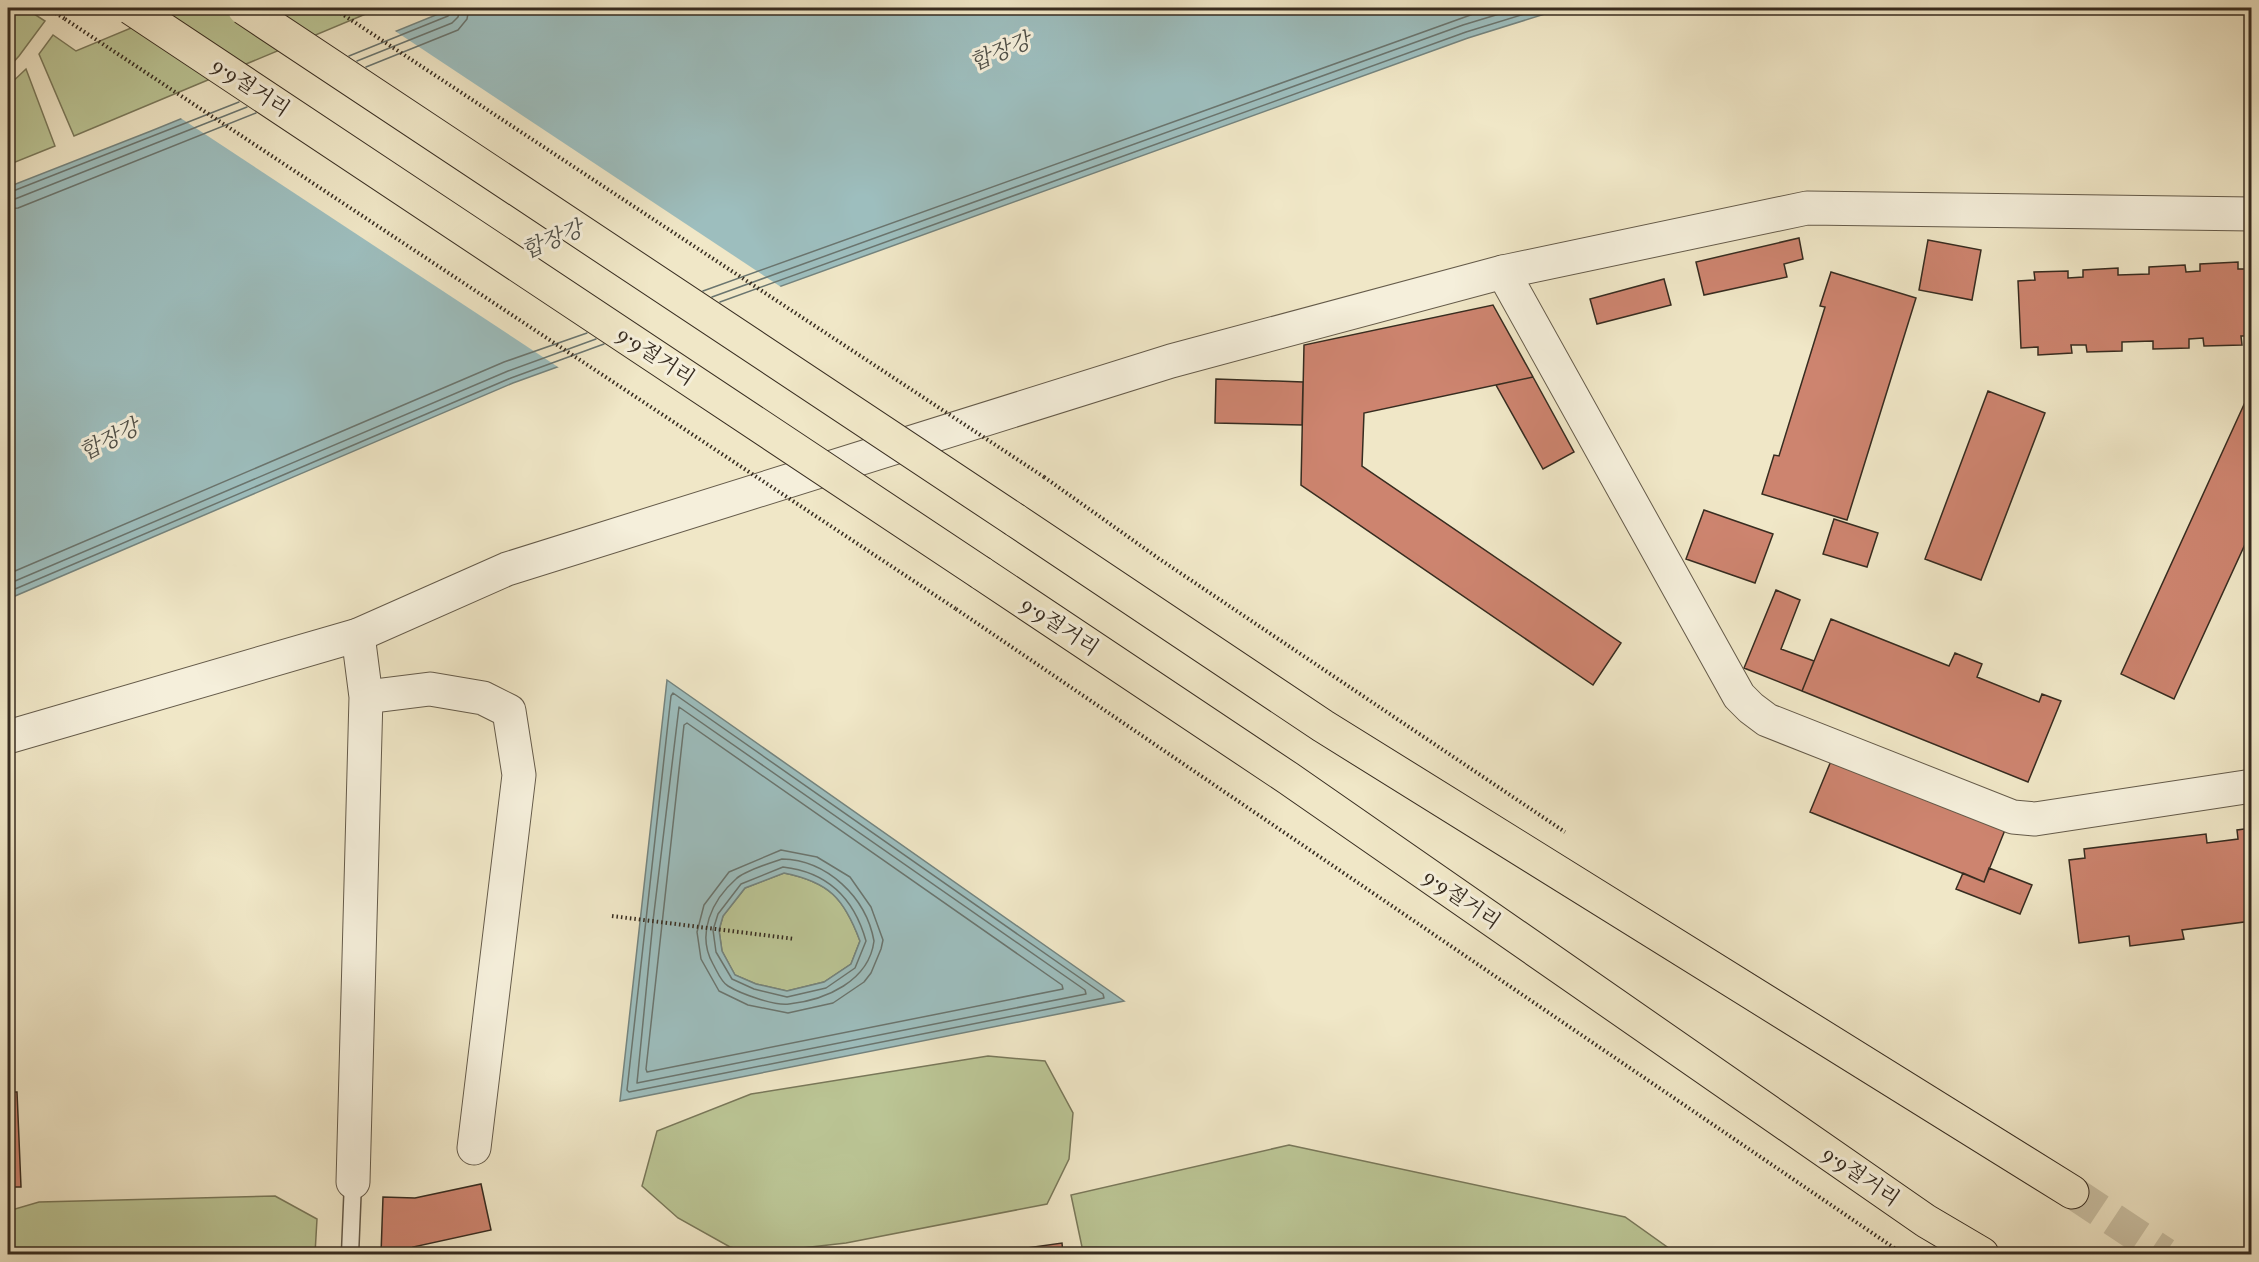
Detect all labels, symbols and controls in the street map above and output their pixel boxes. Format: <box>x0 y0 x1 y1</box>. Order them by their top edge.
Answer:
water label: 합장강 <box>966 25 1038 76</box>
street label: 9·9절거리 <box>207 52 295 122</box>
water label: 합장강 <box>518 213 590 264</box>
street label: 9·9절거리 <box>612 321 700 391</box>
water label: 합장강 <box>75 411 147 466</box>
street label: 9·9절거리 <box>1016 591 1104 661</box>
street label: 9·9절거리 <box>1419 863 1505 935</box>
street label: 9·9절거리 <box>1818 1140 1904 1212</box>

